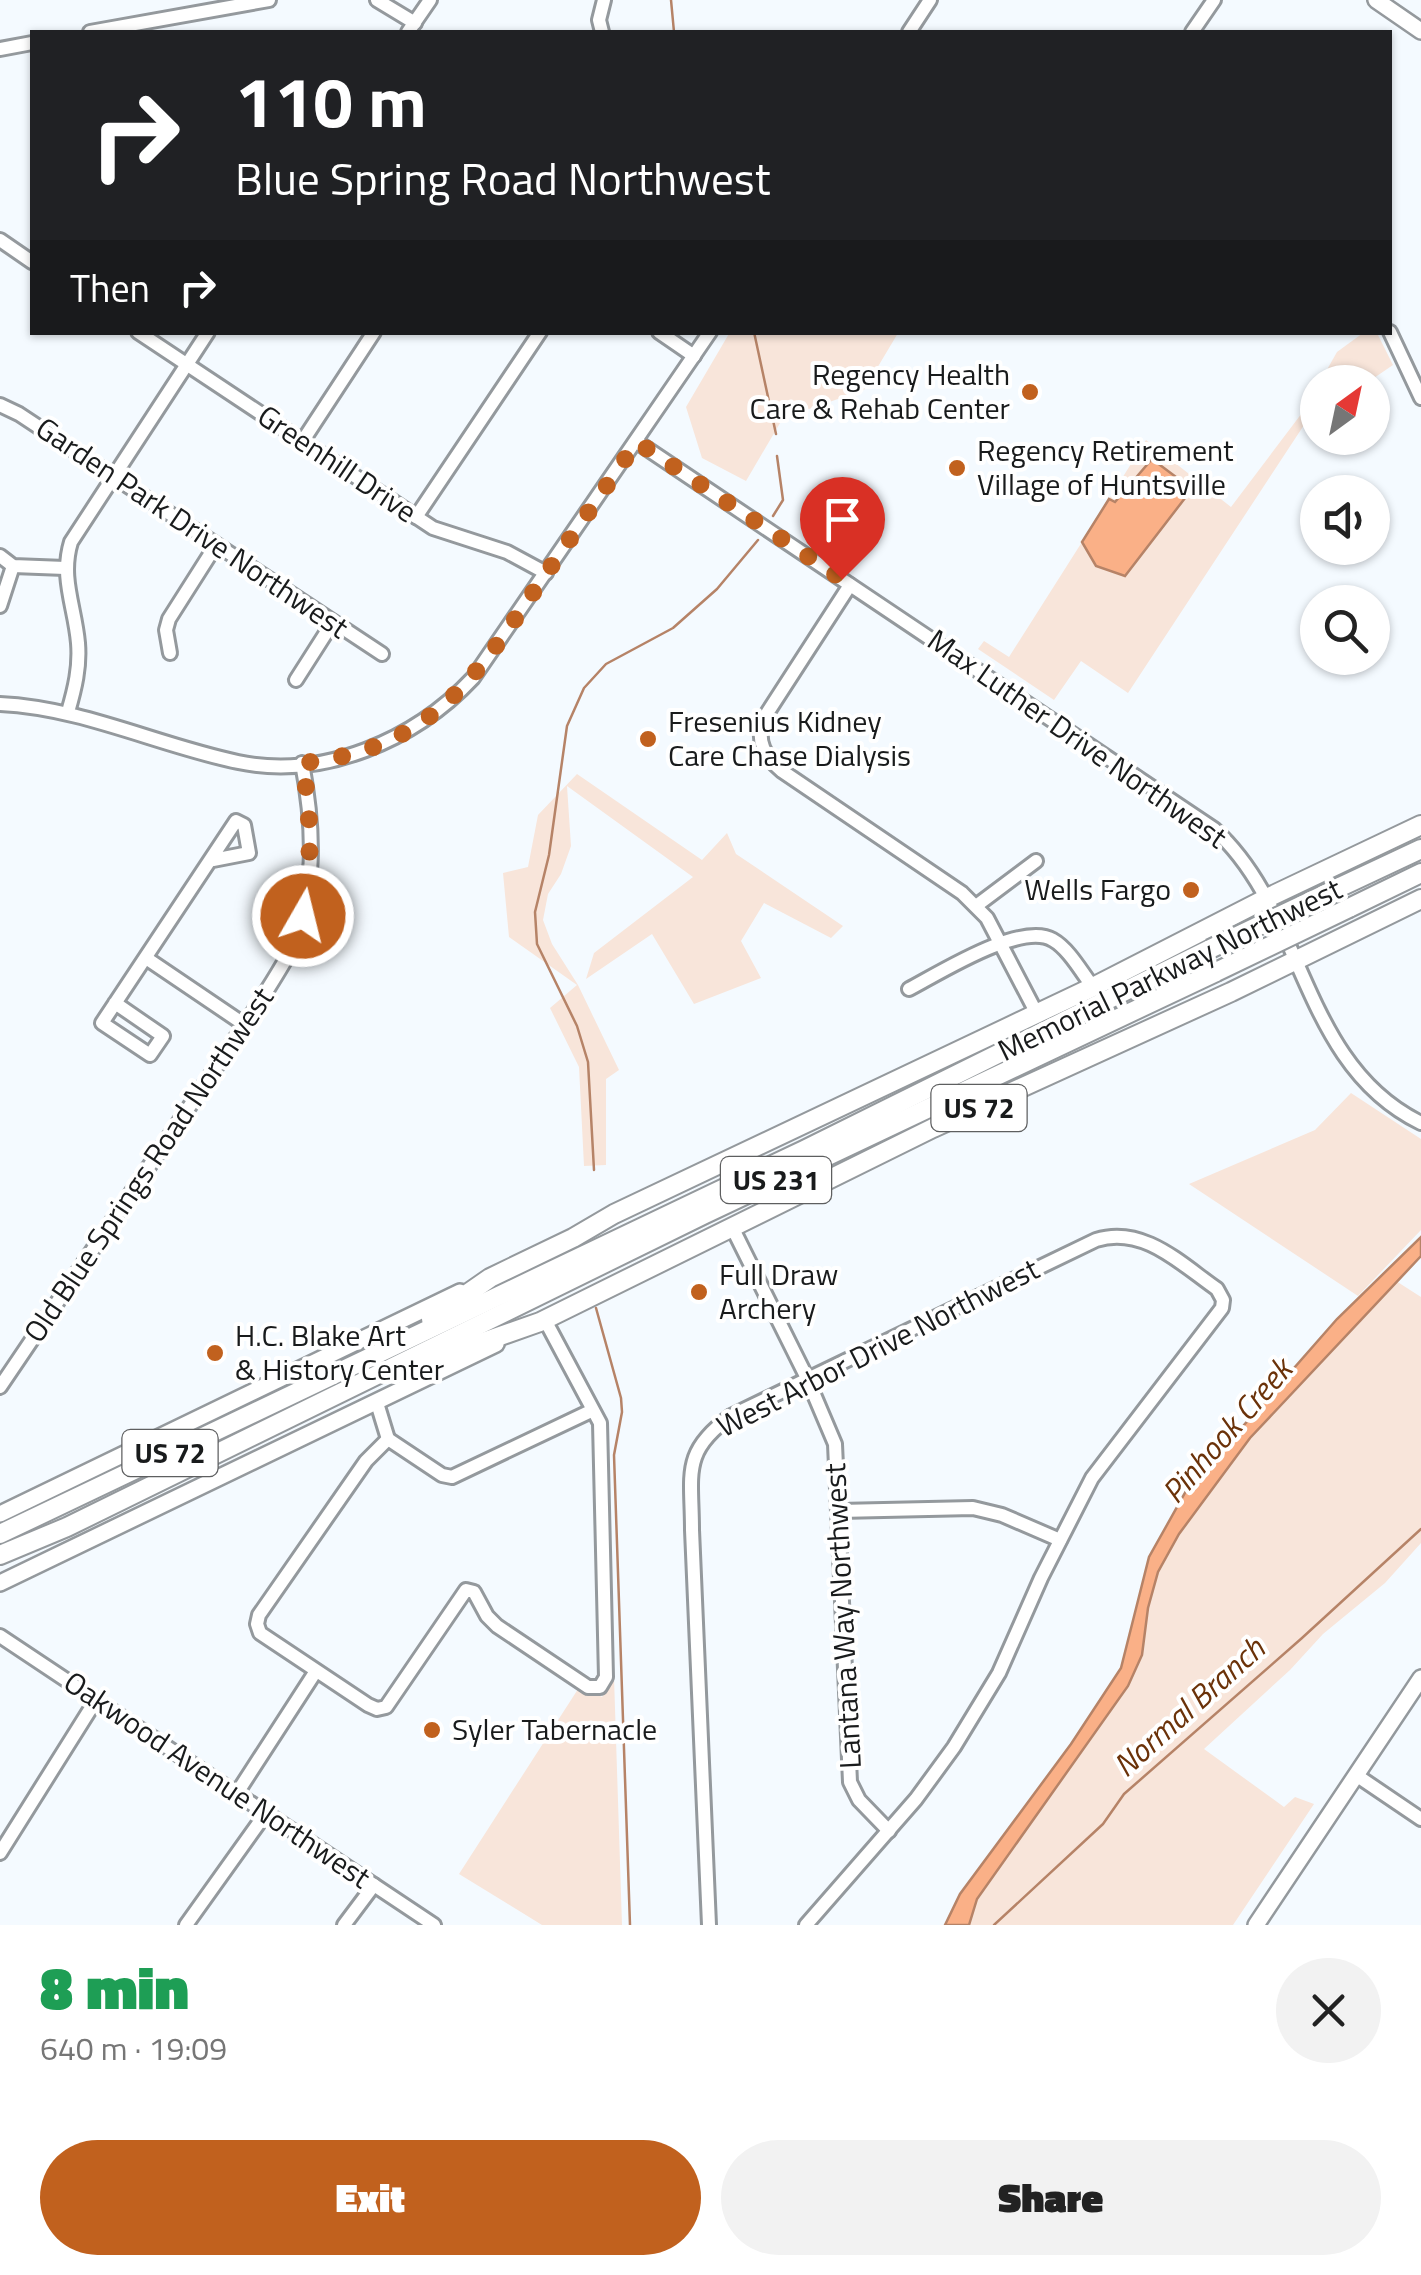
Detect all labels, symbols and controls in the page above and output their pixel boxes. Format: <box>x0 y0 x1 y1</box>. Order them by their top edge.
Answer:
text: 110 m <box>235 48 427 154</box>
icon: right <box>70 70 200 200</box>
text: Blue Spring Road Northwest <box>235 144 770 212</box>
text: Then <box>70 259 150 317</box>
icon: right <box>170 260 225 315</box>
place label: Regency Health Care & Rehab Center <box>749 351 1010 431</box>
north arrow <box>1300 365 1390 455</box>
map controls <box>1300 365 1390 675</box>
marker: Regency Health Care & Rehab Center <box>1019 381 1041 403</box>
street label: Greenhill Drive <box>249 393 427 534</box>
street label: Garden Park Drive Northwest <box>27 405 359 650</box>
place label: Regency Retirement Village of Huntsville <box>977 427 1234 507</box>
marker: Regency Retirement Village of Huntsville <box>946 457 968 479</box>
button: sound <box>1300 475 1390 565</box>
pin <box>800 477 885 580</box>
icon: arrive <box>815 492 870 547</box>
button: search <box>1300 585 1390 675</box>
street label: Max Luther Drive Northwest <box>918 617 1237 860</box>
place label: Fresenius Kidney Care Chase Dialysis <box>668 698 911 778</box>
marker: Fresenius Kidney Care Chase Dialysis <box>637 728 659 750</box>
position arrow <box>251 864 355 968</box>
street label: Memorial Parkway Northwest <box>990 865 1350 1073</box>
place label: Wells Fargo <box>1024 866 1171 912</box>
marker: Wells Fargo <box>1180 879 1202 901</box>
street label: Old Blue Springs Road Northwest <box>12 977 285 1351</box>
road number: US 72 <box>932 1085 1026 1131</box>
road number: US 231 <box>721 1157 831 1203</box>
street label: West Arbor Drive Northwest <box>708 1245 1047 1449</box>
place label: Full Draw Archery <box>719 1251 838 1331</box>
marker: Full Draw Archery <box>688 1281 710 1303</box>
place label: H.C. Blake Art & History Center <box>235 1312 444 1392</box>
marker: H.C. Blake Art & History Center <box>204 1342 226 1364</box>
water label: Pinhook Creek <box>1150 1344 1305 1513</box>
road number: US 72 <box>122 1430 218 1476</box>
street label: Lantana Way Northwest <box>811 1462 873 1770</box>
water label: Normal Branch <box>1102 1624 1276 1788</box>
street label: Oakwood Avenue Northwest <box>55 1659 381 1900</box>
place label: Syler Tabernacle <box>452 1706 657 1752</box>
marker: Syler Tabernacle <box>421 1719 443 1741</box>
text: 8 min <box>40 1941 189 2032</box>
button: close <box>1276 1958 1381 2063</box>
text: 640 m · 19:09 <box>40 2024 227 2072</box>
button: Exit <box>40 2140 701 2255</box>
button: Share <box>721 2140 1381 2255</box>

